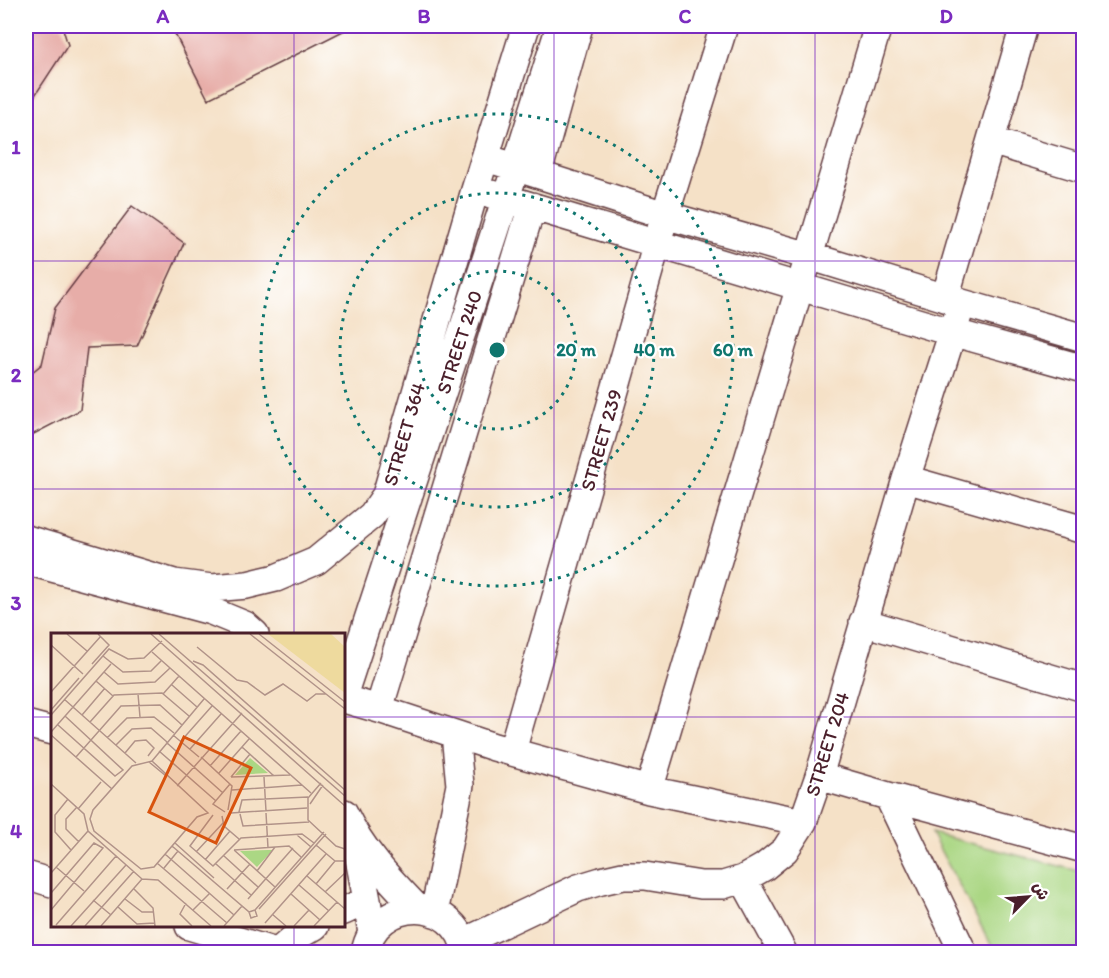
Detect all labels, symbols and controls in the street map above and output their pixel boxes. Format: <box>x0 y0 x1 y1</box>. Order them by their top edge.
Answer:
text: A <box>156 4 170 28</box>
text: B <box>418 4 431 28</box>
text: C <box>679 4 692 28</box>
text: D <box>939 4 953 28</box>
text: 1 <box>11 135 21 159</box>
street label: STREET 240 <box>431 287 487 397</box>
text: 20 m <box>556 339 597 361</box>
text: 40 m <box>633 339 675 361</box>
text: 60 m <box>713 339 754 361</box>
centre of rings <box>487 340 507 360</box>
text: 2 <box>11 363 22 387</box>
street label: STREET 364 <box>378 380 430 488</box>
street label: STREET 239 <box>575 386 627 494</box>
text: 3 <box>11 591 22 615</box>
inset map <box>51 633 345 927</box>
street label: STREET 204 <box>800 689 854 799</box>
text: 4 <box>10 819 22 843</box>
north arrow <box>998 867 1058 927</box>
text: ش <box>1029 879 1053 903</box>

